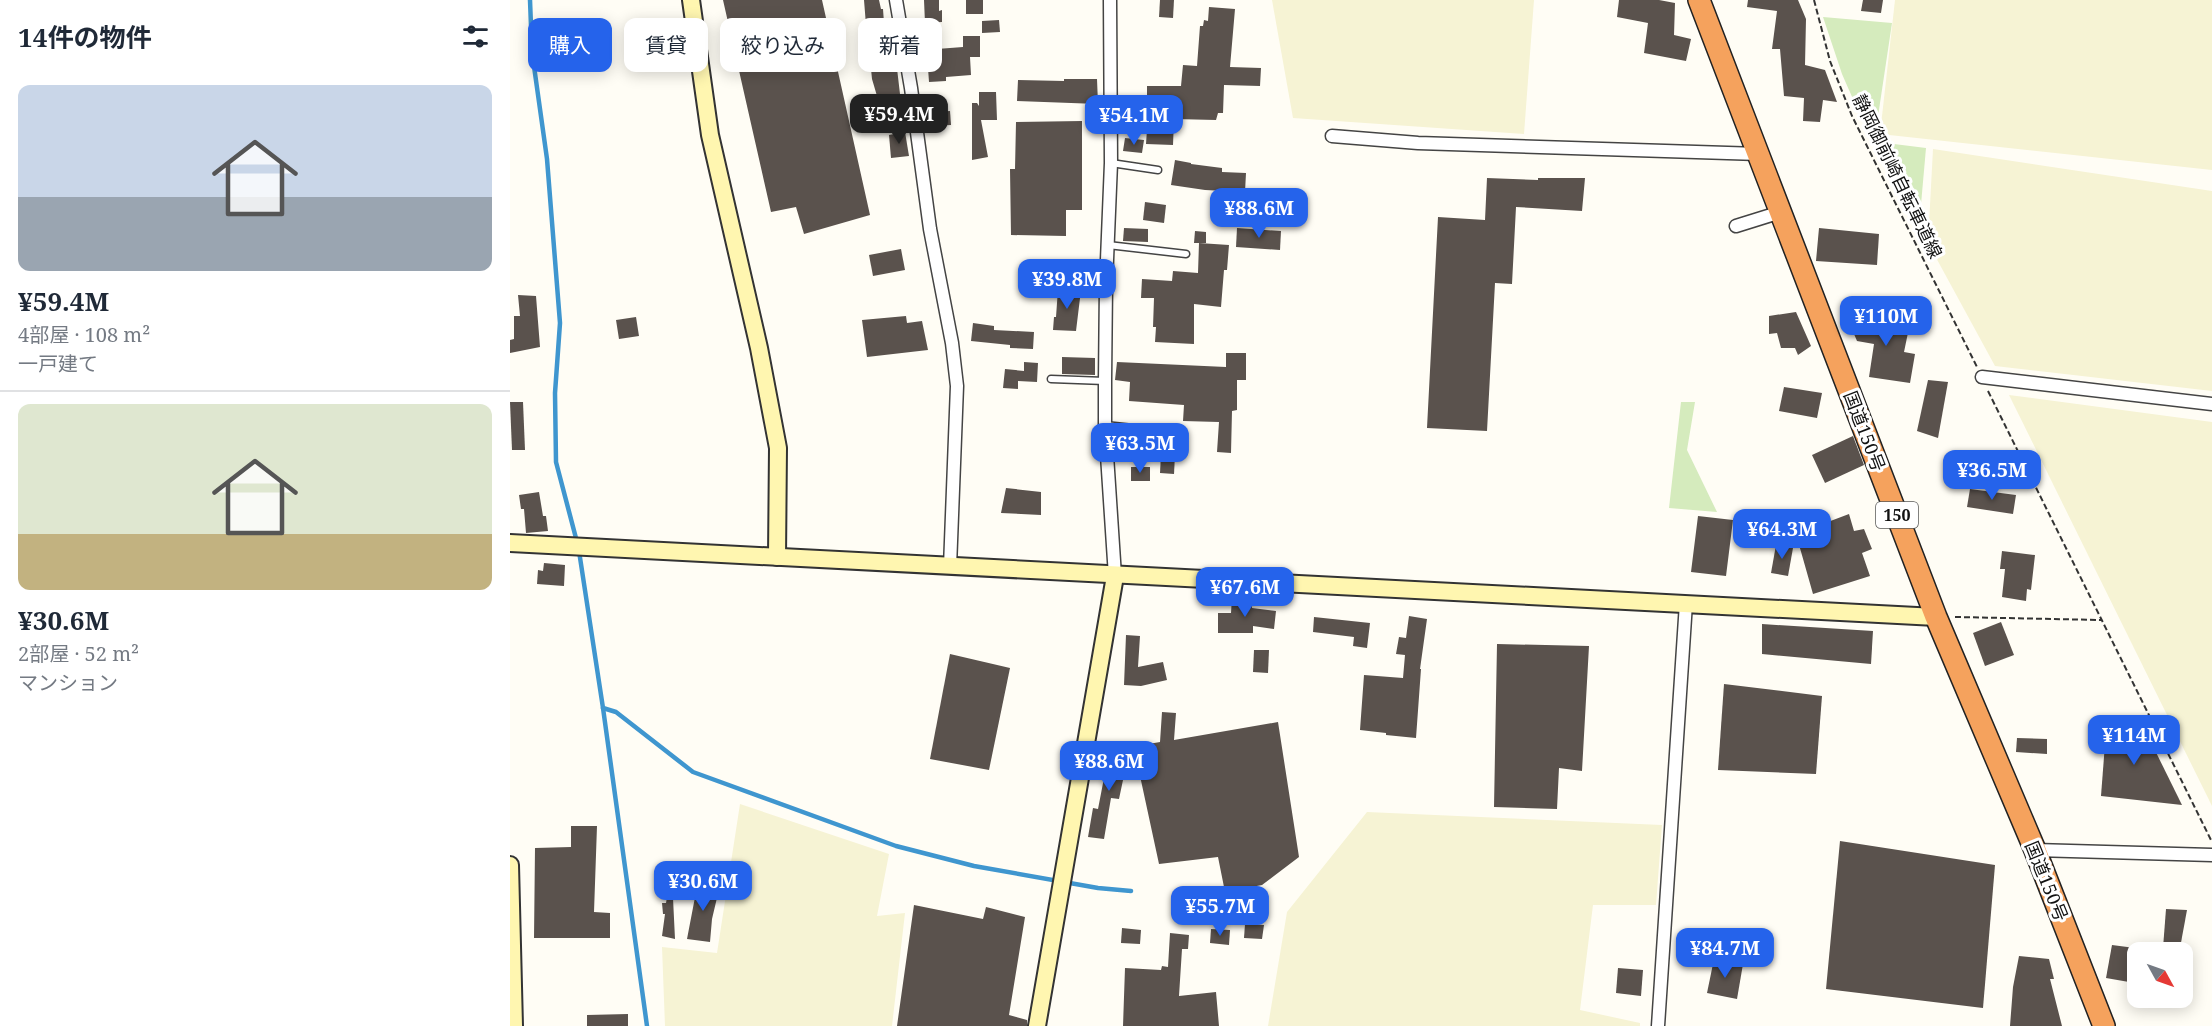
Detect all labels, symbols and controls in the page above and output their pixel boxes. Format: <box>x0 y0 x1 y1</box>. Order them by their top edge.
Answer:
chip: 購入 <box>528 18 612 72</box>
chip: 賃貸 <box>624 18 708 72</box>
chip: 絞り込み <box>720 18 846 72</box>
chip: 新着 <box>858 18 942 72</box>
text: 14件の物件 <box>18 19 151 55</box>
icon: filters <box>459 20 492 53</box>
street label: 静岡御前崎自転車道線 <box>1848 90 1948 262</box>
pin: ¥59.4M <box>850 94 948 145</box>
pin: ¥54.1M <box>1085 95 1183 146</box>
text: ¥59.4M <box>864 100 934 127</box>
text: ¥54.1M <box>1099 101 1169 128</box>
icon: home <box>201 124 309 232</box>
pin: ¥88.6M <box>1210 188 1308 239</box>
text: ¥88.6M <box>1224 194 1294 221</box>
pin: ¥39.8M <box>1018 259 1116 310</box>
text: ¥39.8M <box>1032 265 1102 292</box>
text: ¥59.4M <box>18 283 109 319</box>
pin: ¥110M <box>1844 296 1928 347</box>
text: ¥110M <box>1854 302 1918 329</box>
text: 4部屋 · 108 m² <box>18 321 150 348</box>
text: 一戸建て <box>18 350 98 377</box>
street label: 国道150号 <box>1839 387 1891 475</box>
pin: ¥63.5M <box>1091 423 1189 474</box>
text: ¥63.5M <box>1105 429 1175 456</box>
icon: home <box>201 443 309 551</box>
pin: ¥36.5M <box>1943 450 2041 501</box>
text: ¥36.5M <box>1957 456 2027 483</box>
road number: 150 <box>1876 502 1918 528</box>
pin: ¥64.3M <box>1733 509 1831 560</box>
text: ¥64.3M <box>1747 515 1817 542</box>
pin: ¥67.6M <box>1196 567 1294 618</box>
text: ¥67.6M <box>1210 573 1280 600</box>
text: ¥30.6M <box>18 602 109 638</box>
text: 2部屋 · 52 m² <box>18 640 139 667</box>
text: マンション <box>18 669 118 696</box>
pin: ¥114M <box>2092 715 2176 766</box>
text: ¥114M <box>2102 721 2166 748</box>
pin: ¥88.6M <box>1060 741 1158 792</box>
text: ¥88.6M <box>1074 747 1144 774</box>
street label: 国道150号 <box>2020 837 2074 925</box>
pin: ¥30.6M <box>654 861 752 912</box>
text: ¥30.6M <box>668 867 738 894</box>
pin: ¥55.7M <box>1171 886 1269 937</box>
text: ¥55.7M <box>1185 892 1255 919</box>
pin: ¥84.7M <box>1676 928 1774 979</box>
text: ¥84.7M <box>1690 934 1760 961</box>
north arrow <box>2127 942 2193 1008</box>
map controls <box>2127 942 2193 1008</box>

